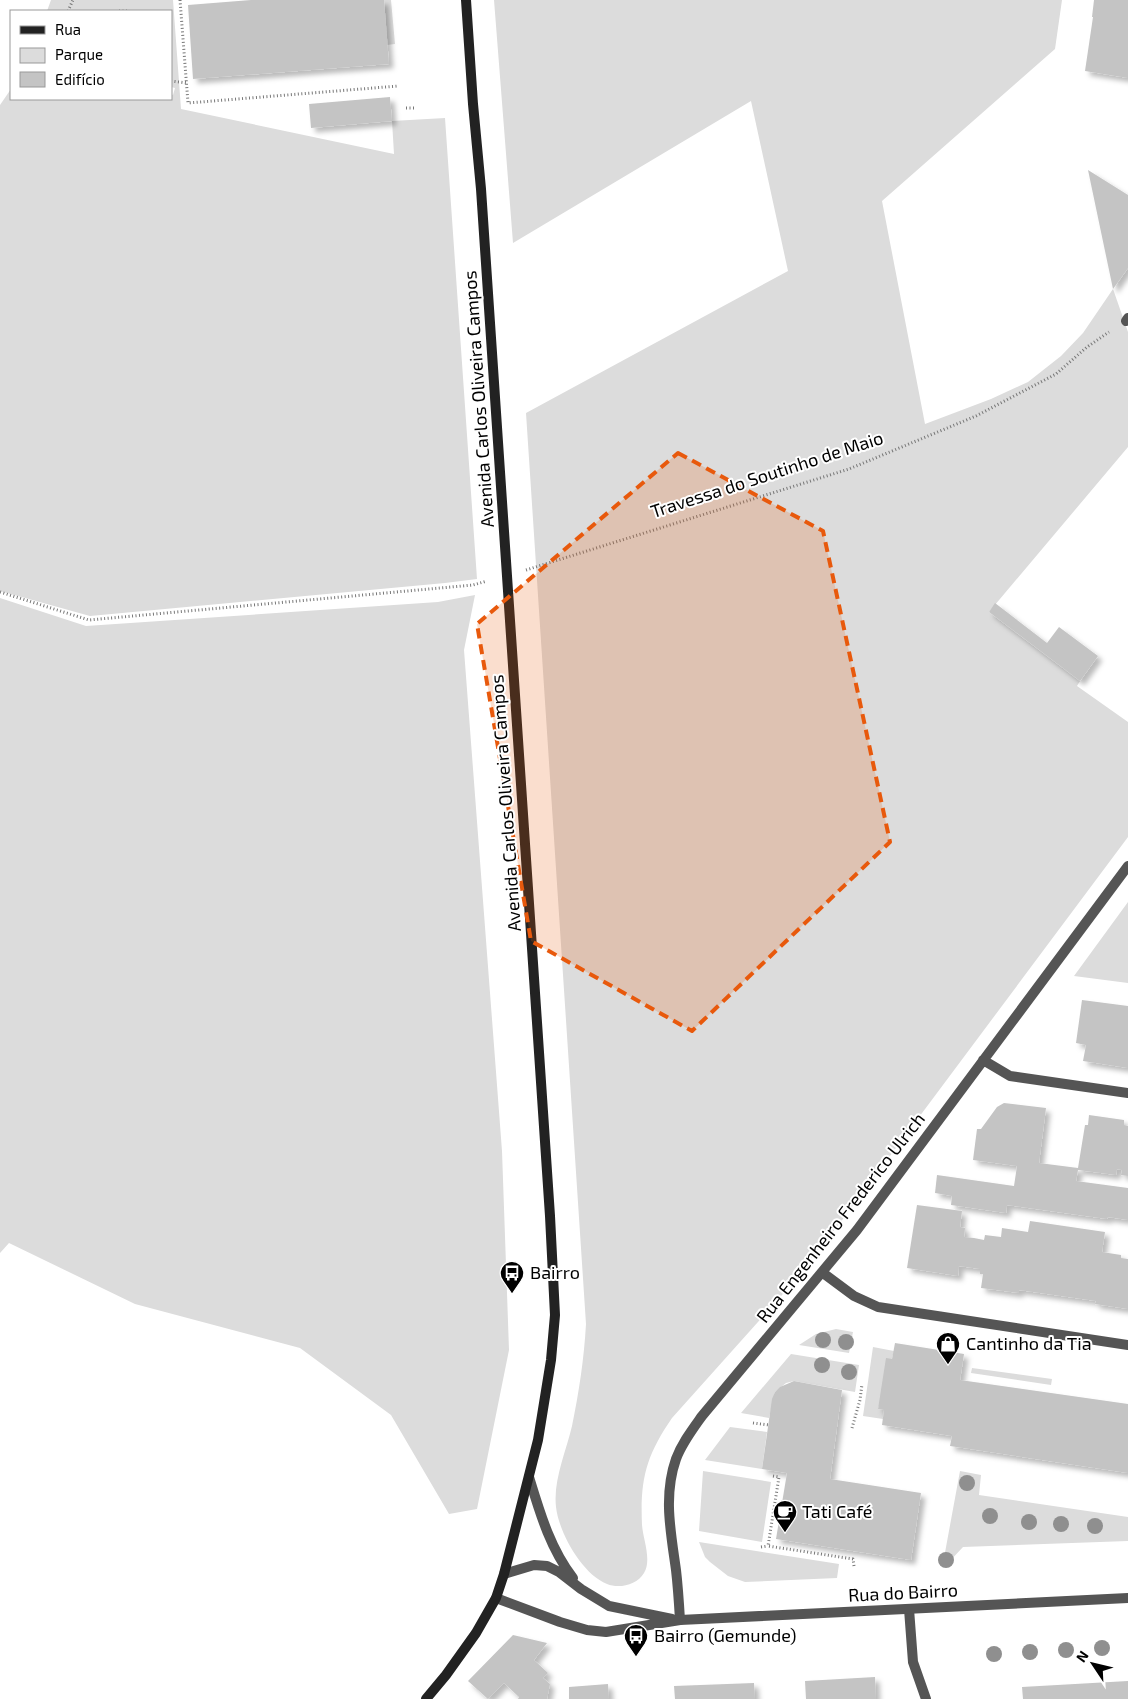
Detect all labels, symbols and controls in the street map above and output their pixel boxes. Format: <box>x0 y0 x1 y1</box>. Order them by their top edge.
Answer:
legend <box>10 10 172 100</box>
text: Rua <box>55 20 81 38</box>
text: Parque <box>55 45 103 63</box>
text: Edifício <box>55 70 105 88</box>
street label: Avenida Carlos Oliveira Campos <box>458 270 498 528</box>
street label: Travessa do Soutinho de Maio <box>648 426 886 522</box>
street label: Avenida Carlos Oliveira Campos <box>485 674 525 932</box>
street label: Rua Engenheiro Frederico Ulrich <box>751 1108 929 1327</box>
bus stop icon: Bairro <box>499 1260 525 1294</box>
place label: Bairro <box>530 1261 580 1283</box>
shop icon: Cantinho da Tia <box>935 1331 961 1365</box>
place label: Cantinho da Tia <box>966 1332 1092 1354</box>
cafe icon: Tati Café <box>772 1499 798 1533</box>
place label: Tati Café <box>802 1500 873 1522</box>
street label: Rua do Bairro <box>848 1578 958 1606</box>
bus stop icon: Bairro (Gemunde) <box>623 1623 649 1657</box>
place label: Bairro (Gemunde) <box>654 1624 797 1646</box>
north arrow <box>1068 1639 1118 1689</box>
text: N <box>1072 1647 1092 1665</box>

